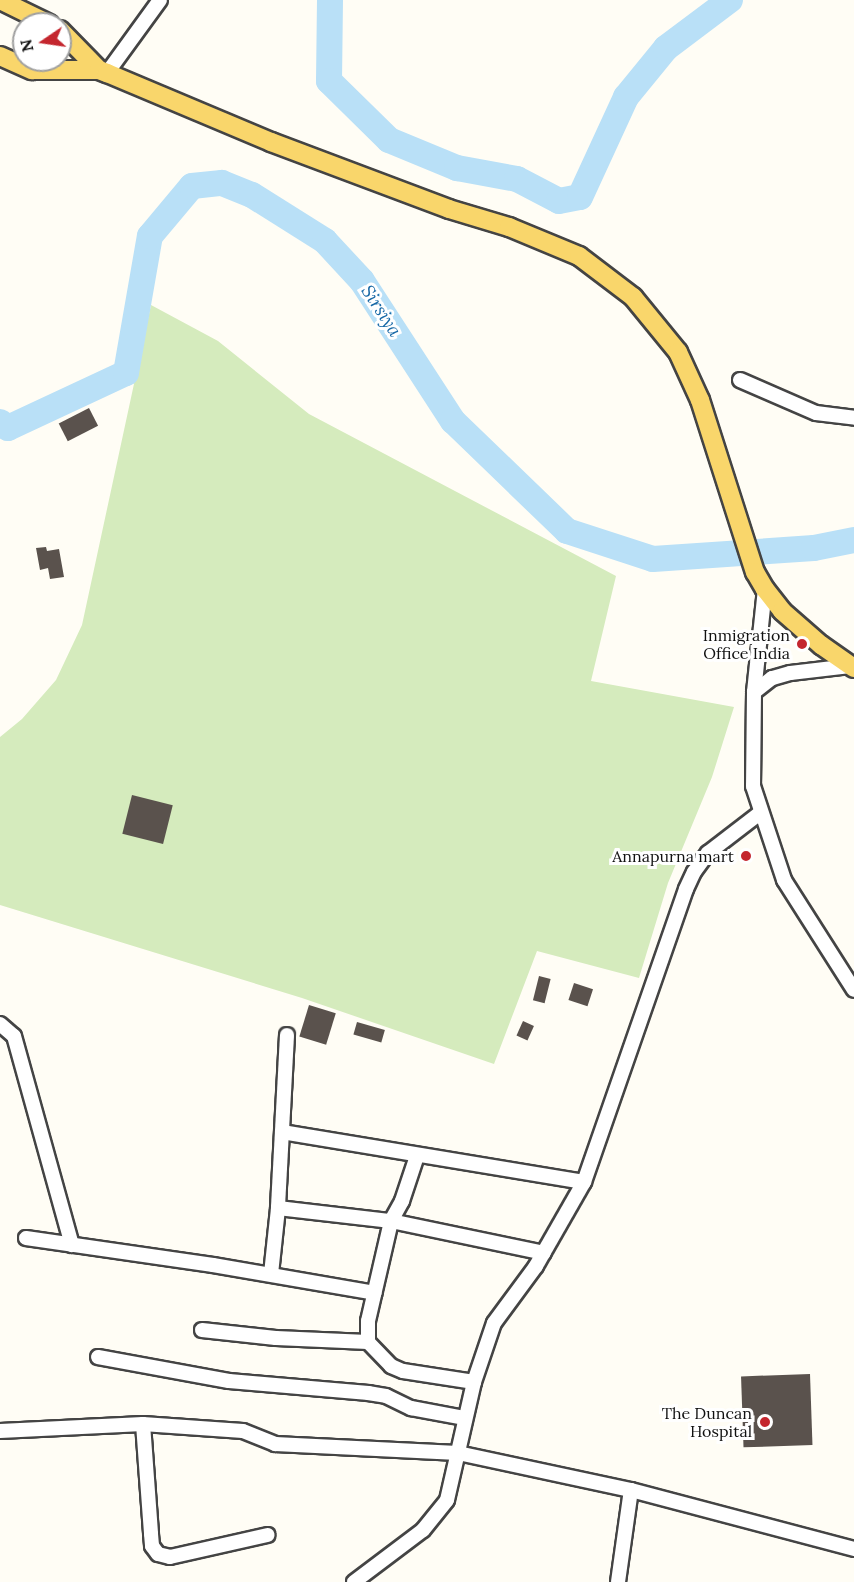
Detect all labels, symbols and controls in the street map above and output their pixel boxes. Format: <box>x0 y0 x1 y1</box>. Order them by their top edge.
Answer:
north arrow <box>12 12 72 72</box>
text: N <box>15 37 38 54</box>
water label: Sirsiya <box>356 281 406 341</box>
place label: Inmigration Office India <box>703 625 790 663</box>
marker: Inmigration Office India <box>795 637 809 651</box>
place label: Annapurna mart <box>612 846 734 866</box>
marker: Annapurna mart <box>739 849 753 863</box>
place label: The Duncan Hospital <box>662 1403 752 1441</box>
marker: The Duncan Hospital <box>756 1413 774 1431</box>

